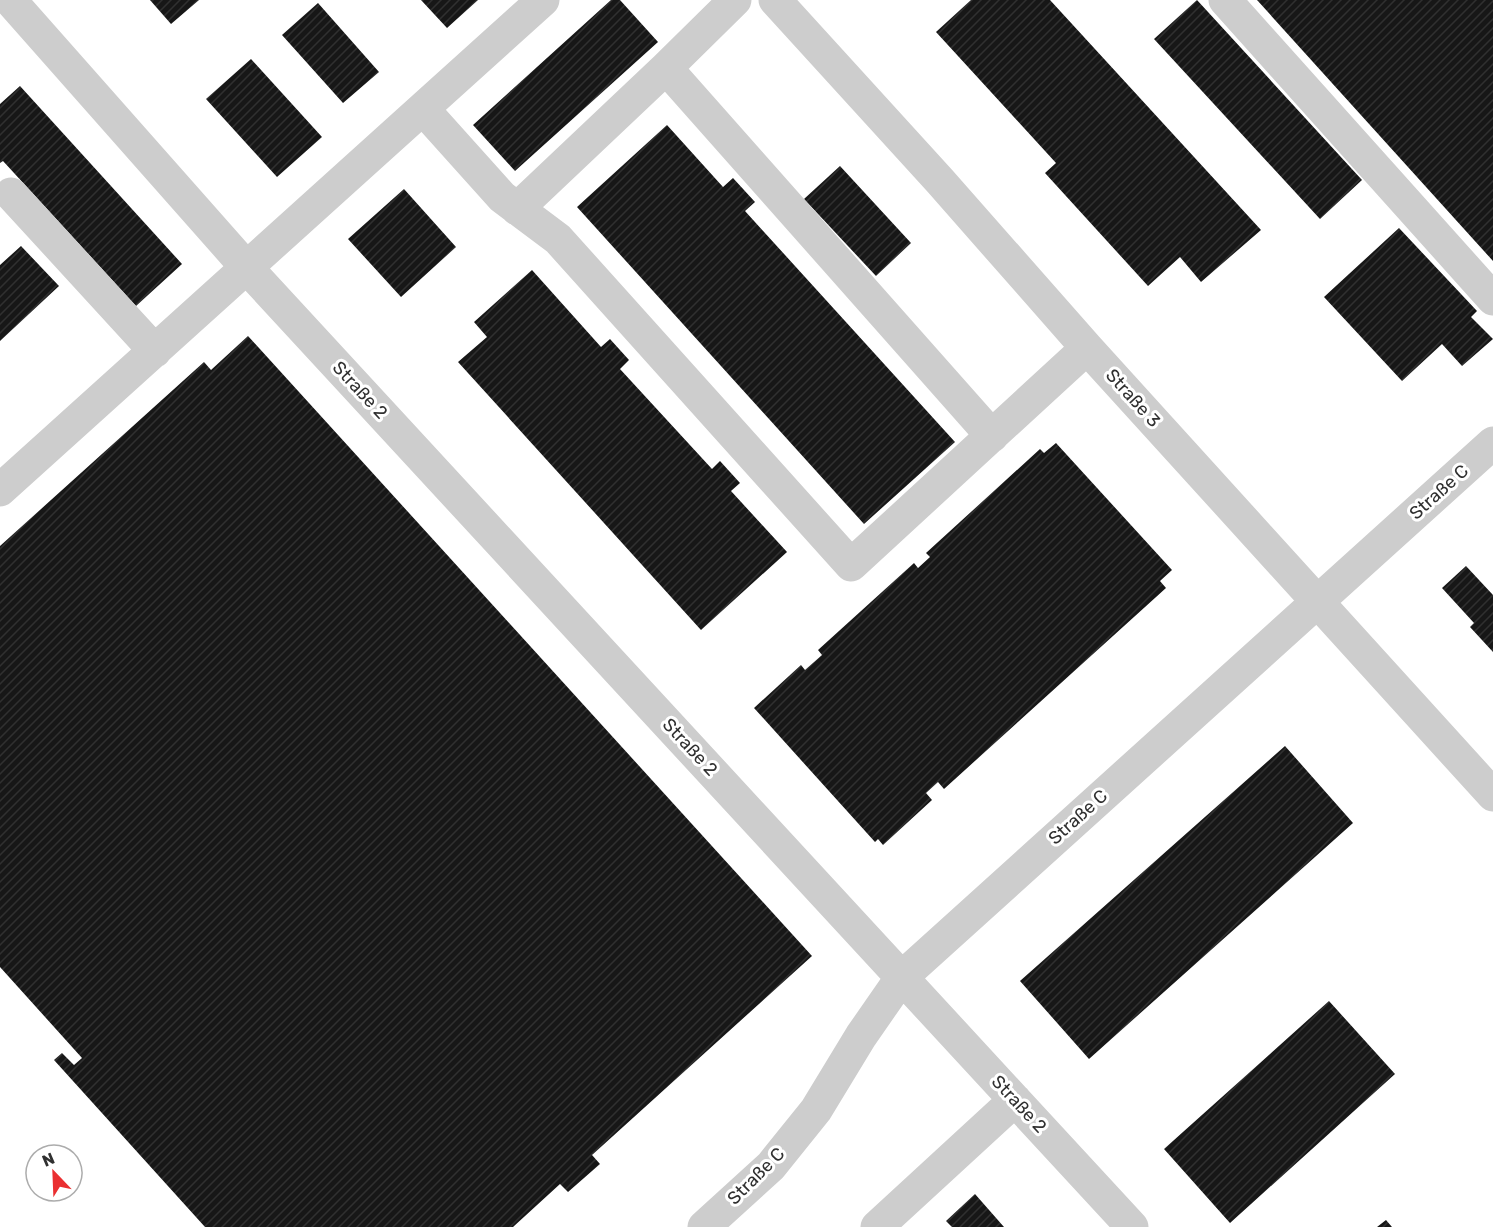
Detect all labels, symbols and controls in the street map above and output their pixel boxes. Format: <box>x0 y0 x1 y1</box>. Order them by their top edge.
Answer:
street label: Straße 2 <box>328 357 392 423</box>
street label: Straße 3 <box>1101 364 1165 432</box>
street label: Straße C <box>1405 460 1473 524</box>
street label: Straße 2 <box>658 714 722 780</box>
street label: Straße C <box>1044 785 1112 849</box>
street label: Straße 2 <box>987 1071 1051 1137</box>
north arrow <box>24 1143 84 1203</box>
street label: Straße C <box>723 1143 789 1209</box>
text: N <box>39 1149 57 1171</box>

